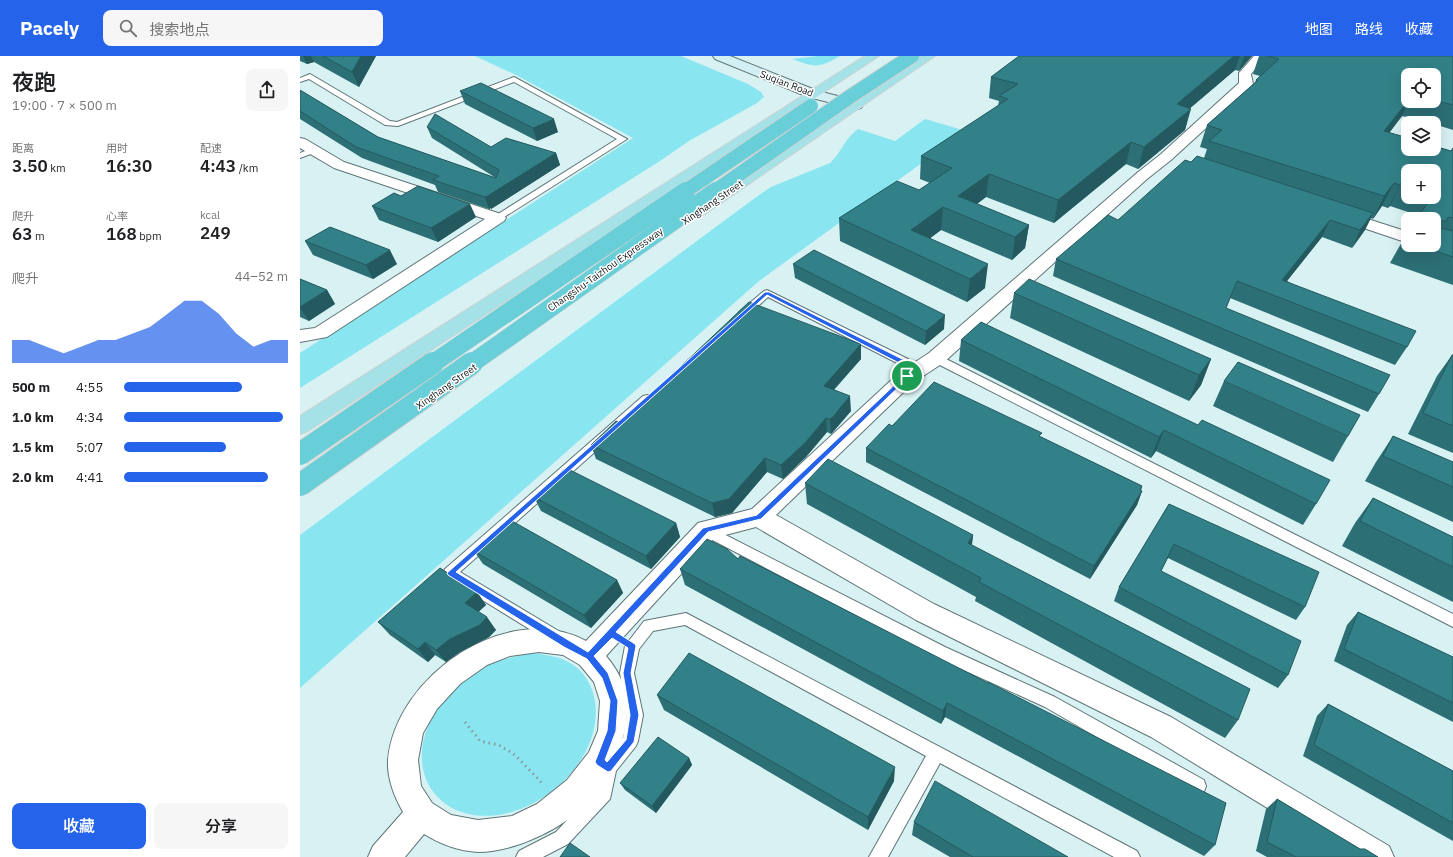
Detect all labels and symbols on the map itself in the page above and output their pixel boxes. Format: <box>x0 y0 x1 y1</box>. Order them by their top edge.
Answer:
street label: Suqian Road <box>758 67 815 100</box>
street label: Xinghang Street <box>679 177 746 228</box>
street label: Changshu-Taizhou Expressway <box>545 225 666 314</box>
pin <box>890 359 924 393</box>
street label: Xinghang Street <box>413 360 480 412</box>

